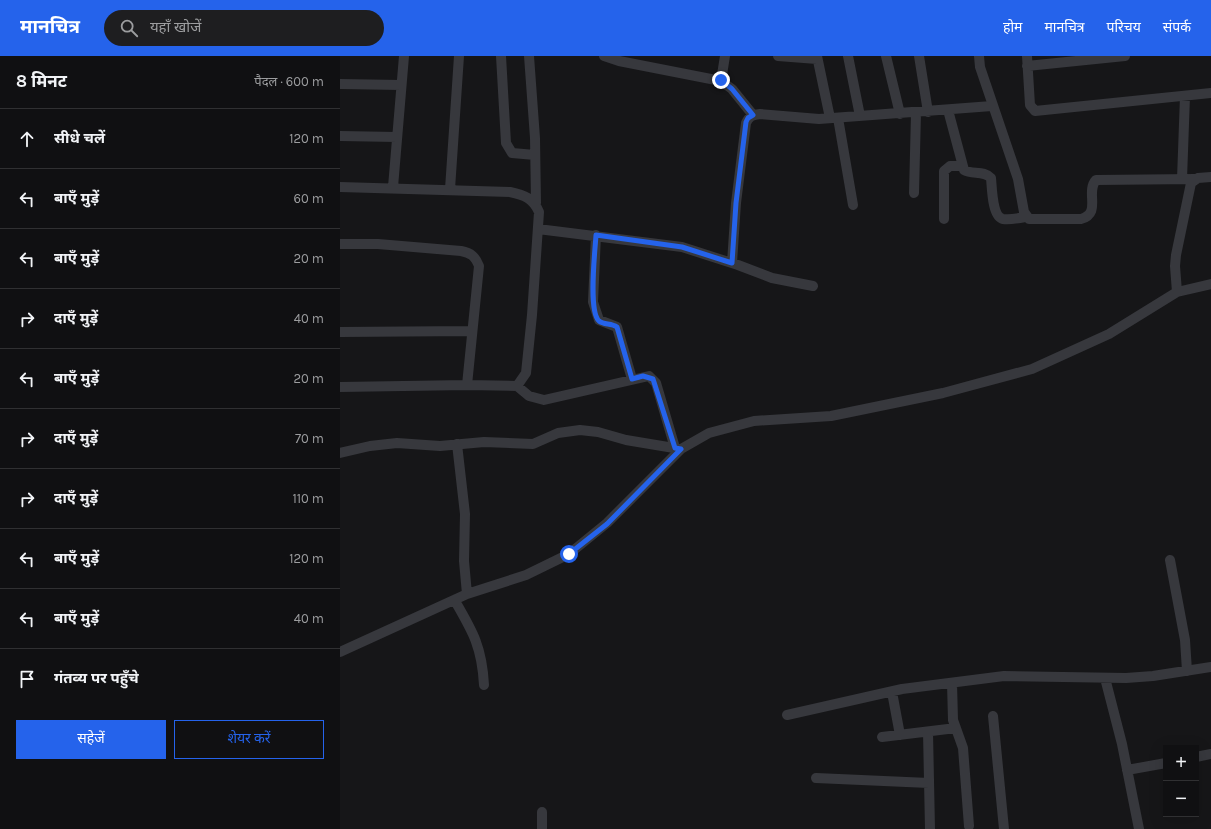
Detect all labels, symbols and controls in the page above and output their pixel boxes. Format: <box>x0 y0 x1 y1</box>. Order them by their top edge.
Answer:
search box <box>104 10 384 46</box>
text: मानचित्र <box>20 16 80 38</box>
icon: search <box>118 17 140 39</box>
text: यहाँ खोजें <box>150 18 201 36</box>
text: होम <box>1003 19 1022 36</box>
text: मानचित्र <box>1044 19 1085 36</box>
text: परिचय <box>1107 19 1141 36</box>
text: संपर्क <box>1163 19 1191 36</box>
text: 8 मिनट <box>16 71 67 91</box>
route end <box>712 71 730 89</box>
text: पैदल · 600 m <box>254 74 324 89</box>
icon: ahead <box>16 128 38 150</box>
text: सीधे चलें <box>54 129 105 147</box>
text: 120 m <box>289 131 324 146</box>
icon: left <box>16 188 38 210</box>
text: बाएँ मुड़ें <box>54 189 99 207</box>
text: 60 m <box>294 191 324 206</box>
icon: left <box>16 248 38 270</box>
text: बाएँ मुड़ें <box>54 249 99 267</box>
text: 20 m <box>294 251 324 266</box>
icon: right <box>16 308 38 330</box>
text: दाएँ मुड़ें <box>54 309 98 327</box>
text: 40 m <box>294 311 324 326</box>
icon: left <box>16 368 38 390</box>
text: बाएँ मुड़ें <box>54 369 99 387</box>
text: 20 m <box>294 371 324 386</box>
icon: right <box>16 428 38 450</box>
text: दाएँ मुड़ें <box>54 429 98 447</box>
text: 70 m <box>295 431 324 446</box>
icon: right <box>16 488 38 510</box>
text: दाएँ मुड़ें <box>54 489 98 507</box>
text: 110 m <box>292 491 324 506</box>
route start <box>560 545 578 563</box>
icon: left <box>16 548 38 570</box>
text: बाएँ मुड़ें <box>54 549 99 567</box>
text: 120 m <box>289 551 324 566</box>
icon: left <box>16 608 38 630</box>
text: बाएँ मुड़ें <box>54 609 99 627</box>
text: 40 m <box>294 611 324 626</box>
icon: arrive <box>16 668 38 690</box>
text: गंतव्य पर पहुँचे <box>54 669 139 687</box>
button: सहेजें <box>16 720 166 759</box>
button: शेयर करें <box>174 720 324 759</box>
map controls <box>1163 745 1199 817</box>
button: + <box>1163 745 1199 781</box>
button: − <box>1163 781 1199 817</box>

